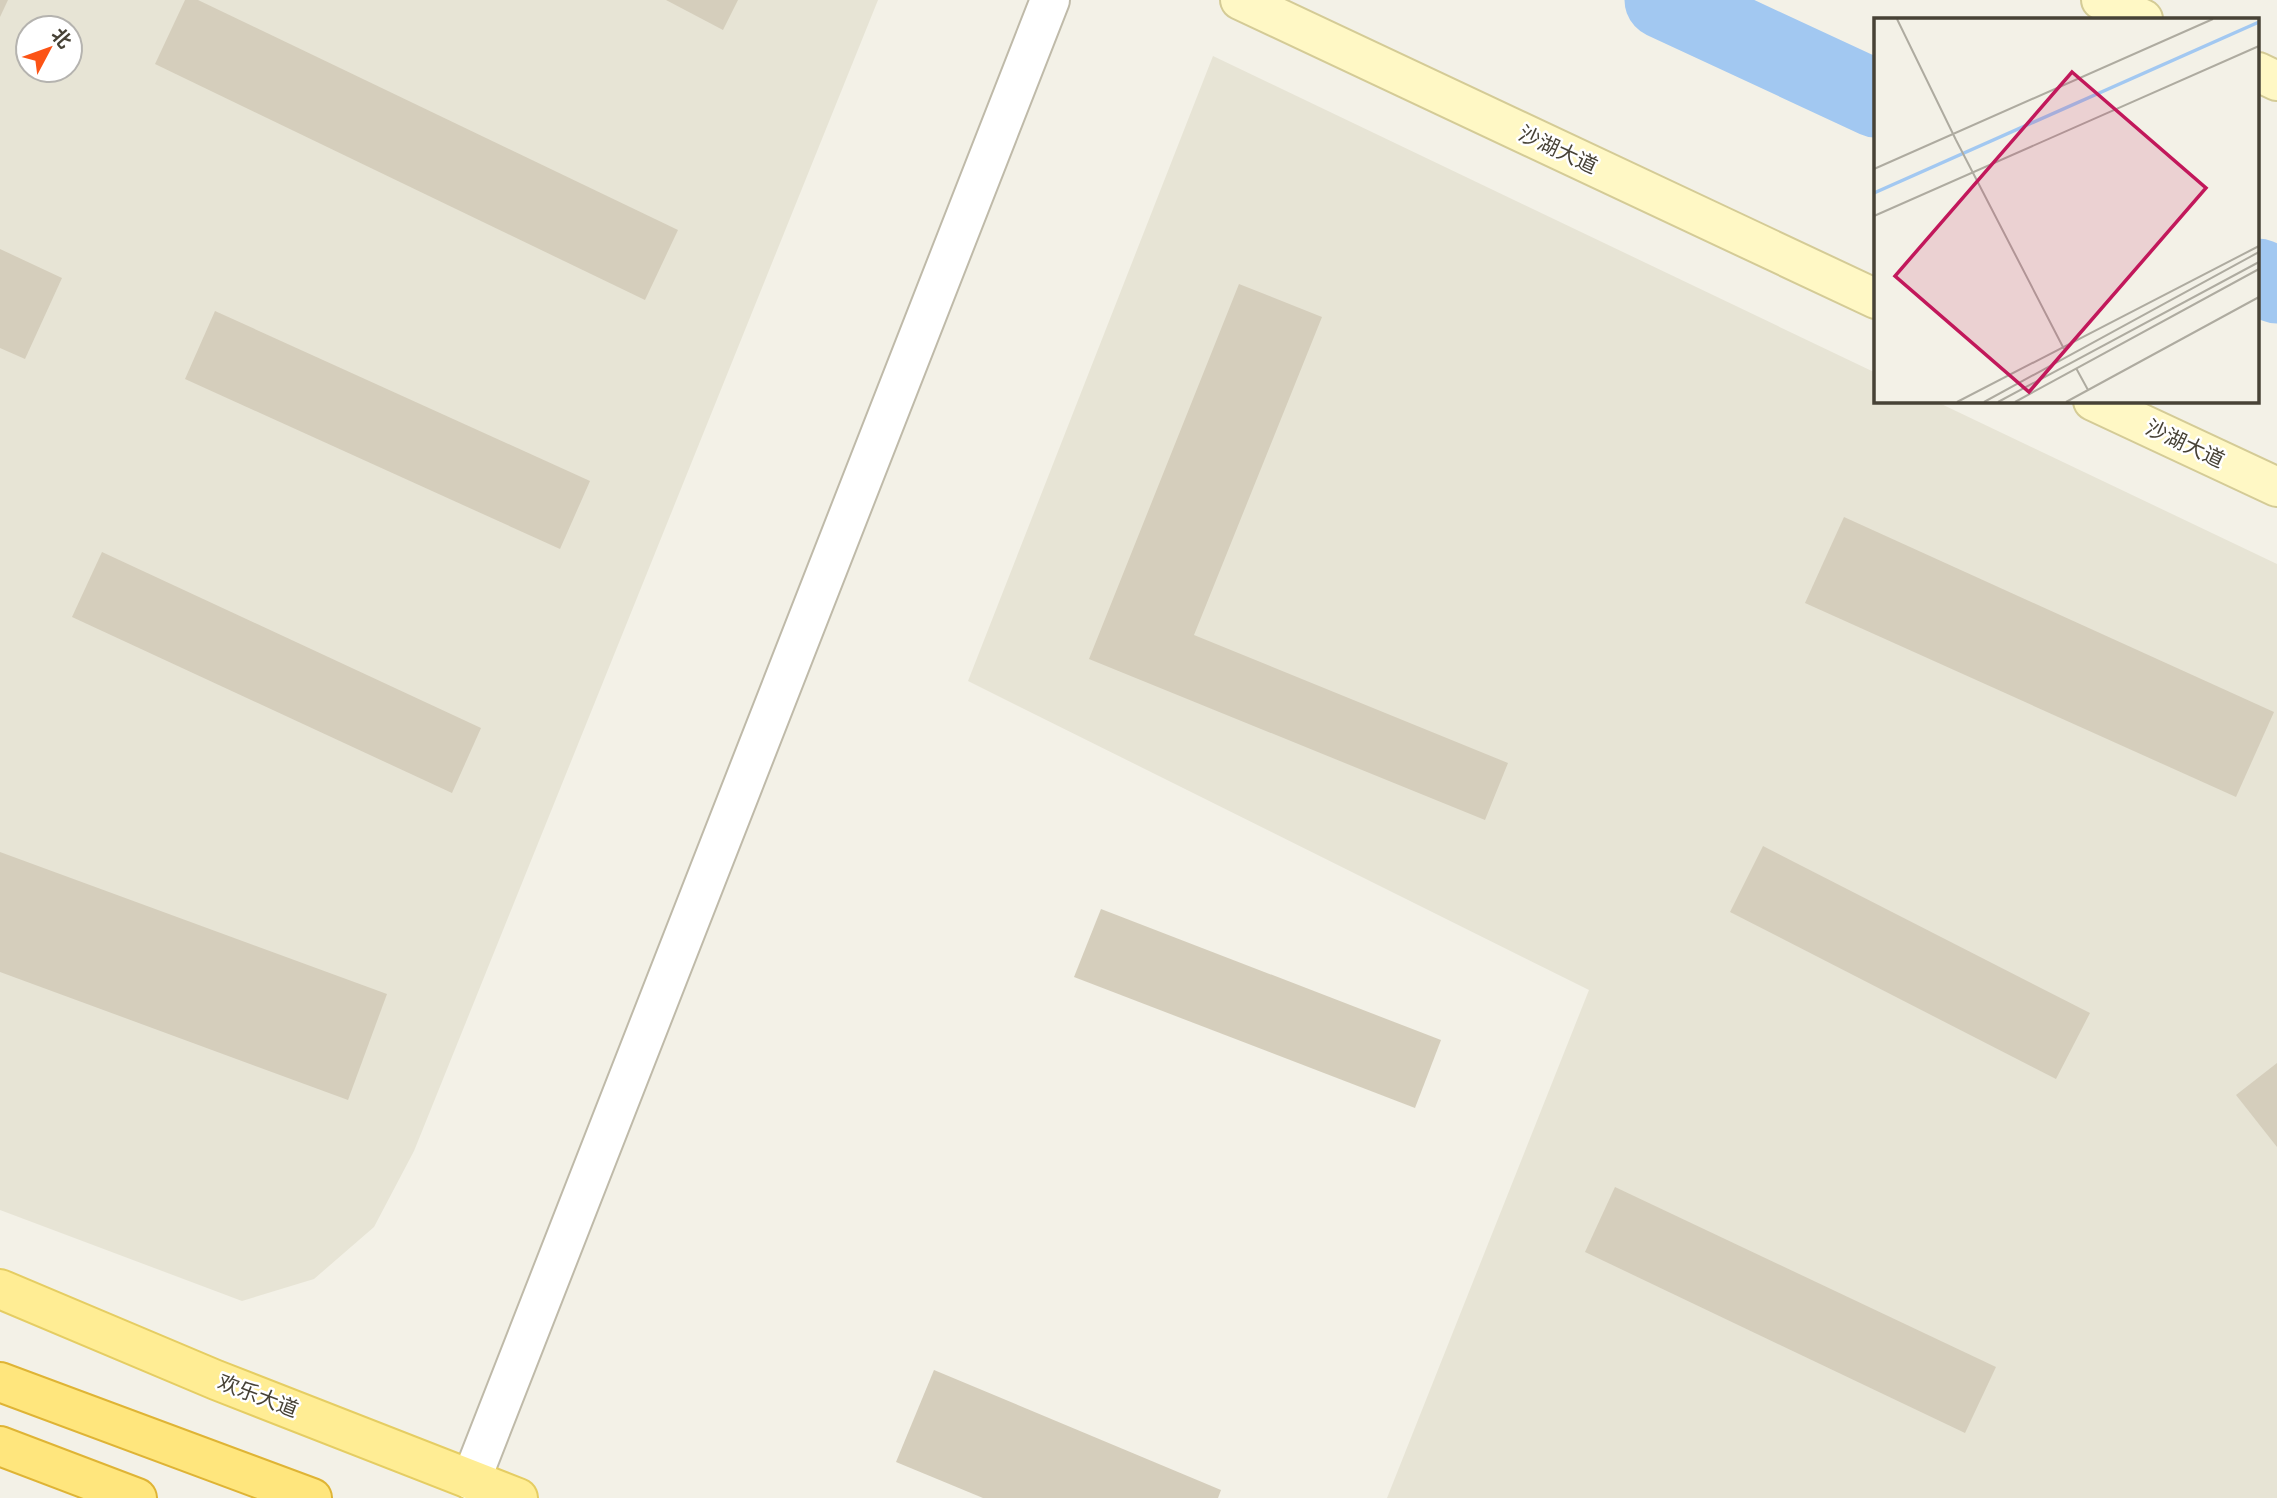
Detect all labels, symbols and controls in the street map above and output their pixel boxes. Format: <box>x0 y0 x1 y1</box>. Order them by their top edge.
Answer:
north arrow <box>14 14 84 84</box>
inset map <box>1874 18 2260 402</box>
text: 北 <box>47 25 75 52</box>
street label: 沙湖大道 <box>1515 122 1601 178</box>
street label: 沙湖大道 <box>2142 416 2228 472</box>
street label: 欢乐大道 <box>215 1371 301 1421</box>

